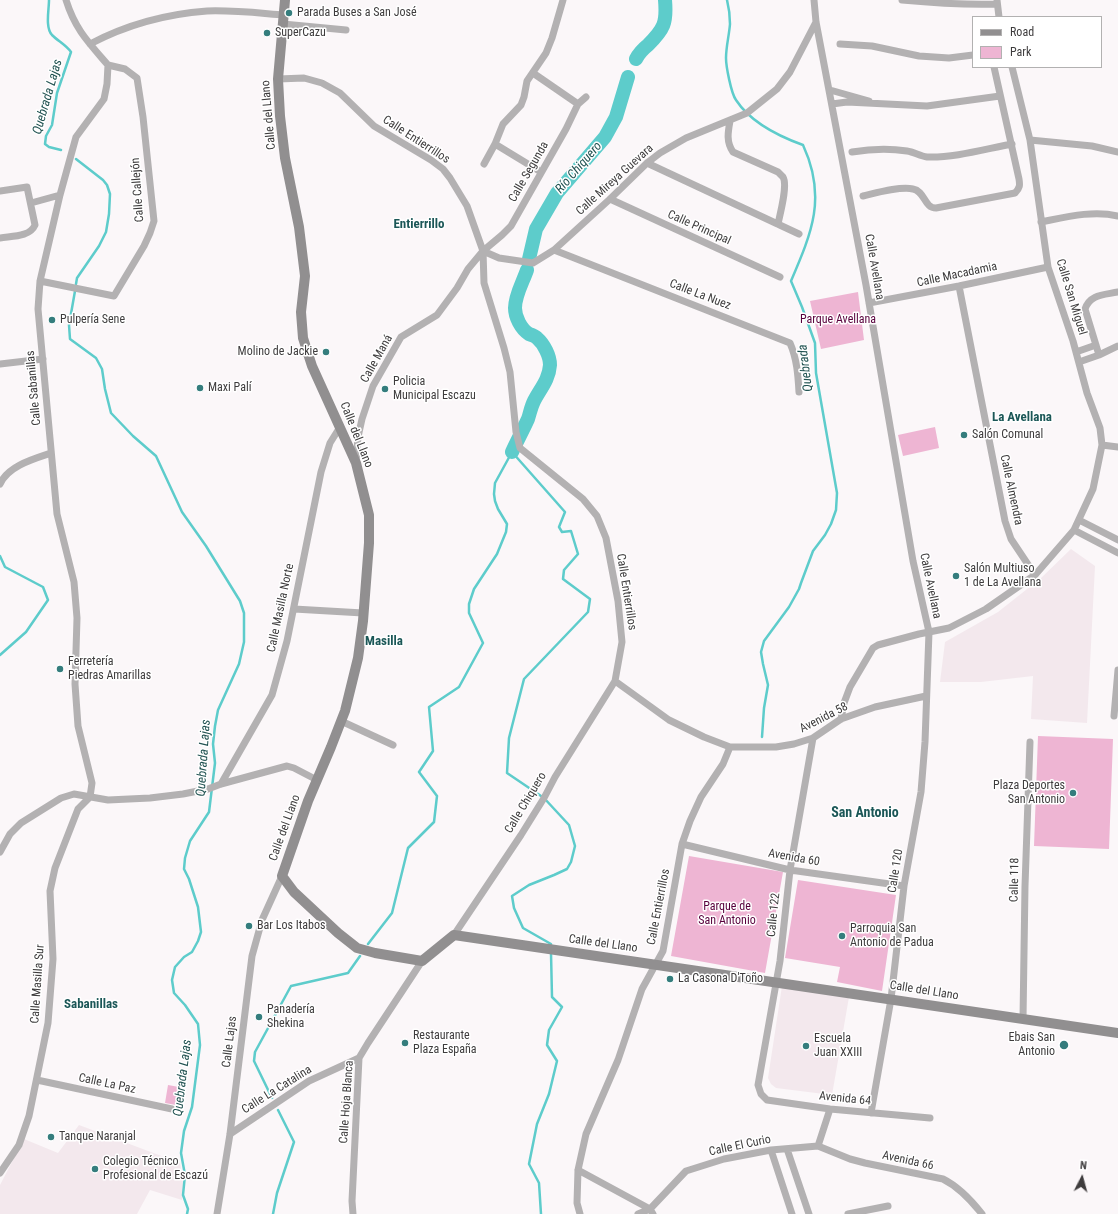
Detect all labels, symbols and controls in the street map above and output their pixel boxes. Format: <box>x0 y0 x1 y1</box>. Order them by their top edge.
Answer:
place label: Parada Buses a San José <box>297 6 417 20</box>
marker: Parada Buses a San José <box>284 8 294 18</box>
legend <box>972 16 1102 68</box>
text: Road <box>1010 25 1034 39</box>
place label: SuperCazu <box>275 26 326 40</box>
marker: SuperCazu <box>262 28 272 38</box>
text: Park <box>1010 45 1031 59</box>
water label: Quebrada Lajas <box>30 58 66 136</box>
street label: Calle del Llano <box>259 80 279 150</box>
street label: Calle Entierrillos <box>380 113 452 167</box>
street label: Calle Segunda <box>506 139 552 205</box>
water label: Río Chiquero <box>552 139 606 197</box>
street label: Calle Mireya Guevara <box>573 141 657 219</box>
street label: Calle Callejón <box>129 157 147 223</box>
street label: Calle Principal <box>665 208 733 248</box>
district label: Entierrillo <box>393 217 445 233</box>
street label: Calle Avellana <box>861 233 887 301</box>
street label: Calle San Miguel <box>1053 257 1089 337</box>
street label: Calle Macadamia <box>916 259 998 291</box>
street label: Calle La Nuez <box>667 277 733 313</box>
place label: Pulpería Sene <box>60 313 125 327</box>
park label: Parque Avellana <box>800 313 876 327</box>
marker: Pulpería Sene <box>47 315 57 325</box>
street label: Calle Maná <box>358 332 396 386</box>
water label: Quebrada <box>795 343 817 393</box>
place label: Molino de Jackie <box>238 345 318 359</box>
marker: Molino de Jackie <box>321 347 331 357</box>
street label: Calle Sabanillas <box>24 350 44 426</box>
place label: Policia Municipal Escazu <box>393 375 476 403</box>
place label: Maxi Palí <box>208 381 252 395</box>
marker: Maxi Palí <box>195 383 205 393</box>
marker: Policia Municipal Escazu <box>380 384 390 394</box>
street label: Calle del Llano <box>336 400 376 470</box>
district label: La Avellana <box>992 410 1052 426</box>
place label: Salón Comunal <box>972 428 1043 442</box>
marker: Salón Comunal <box>959 430 969 440</box>
street label: Calle Almendra <box>997 453 1025 527</box>
street label: Calle Avellana <box>916 552 944 620</box>
street label: Calle Entierrillos <box>613 553 639 631</box>
street label: Calle Masilla Norte <box>265 562 297 654</box>
place label: Salón Multiuso 1 de La Avellana <box>964 562 1041 590</box>
marker: Salón Multiuso 1 de La Avellana <box>951 571 961 581</box>
district label: Masilla <box>365 634 403 650</box>
place label: Ferretería Piedras Amarillas <box>68 655 151 683</box>
marker: Ferretería Piedras Amarillas <box>55 664 65 674</box>
street label: Avenida 58 <box>797 700 851 736</box>
water label: Quebrada Lajas <box>194 719 214 797</box>
street label: Calle Chiquero <box>502 770 550 836</box>
place label: Plaza Deportes San Antonio <box>993 779 1065 807</box>
marker: Plaza Deportes San Antonio <box>1068 788 1078 798</box>
street label: Calle del Llano <box>266 793 304 863</box>
district label: San Antonio <box>831 805 899 821</box>
street label: Avenida 60 <box>767 846 821 870</box>
street label: Calle 120 <box>885 848 907 894</box>
street label: Calle 118 <box>1007 858 1023 902</box>
street label: Calle Entierrillos <box>645 868 673 946</box>
street label: Calle 122 <box>765 892 783 938</box>
park label: Parque de San Antonio <box>698 900 756 928</box>
place label: Bar Los Itabos <box>257 919 325 933</box>
marker: Bar Los Itabos <box>244 921 254 931</box>
place label: Parroquia San Antonio de Padua <box>850 922 934 950</box>
marker: Parroquia San Antonio de Padua <box>837 931 847 941</box>
street label: Calle del Llano <box>568 932 638 956</box>
street label: Calle Masilla Sur <box>28 944 48 1024</box>
place label: La Casona D'Toño <box>678 972 763 986</box>
marker: La Casona D'Toño <box>665 974 675 984</box>
street label: Calle del Llano <box>889 978 959 1004</box>
district label: Sabanillas <box>64 997 118 1013</box>
place label: Panadería Shekina <box>267 1003 315 1031</box>
marker: Panadería Shekina <box>254 1012 264 1022</box>
street label: Calle Lajas <box>220 1015 240 1069</box>
place label: Restaurante Plaza España <box>413 1029 477 1057</box>
place label: Ebais San Antonio <box>1009 1031 1055 1059</box>
place label: Escuela Juan XXIII <box>814 1032 862 1060</box>
marker: Restaurante Plaza España <box>400 1038 410 1048</box>
water label: Quebrada Lajas <box>171 1039 195 1117</box>
marker: Ebais San Antonio <box>1058 1039 1070 1051</box>
marker: Escuela Juan XXIII <box>801 1041 811 1051</box>
street label: Calle Hoja Blanca <box>337 1060 357 1144</box>
street label: Calle La Catalina <box>239 1063 315 1117</box>
street label: Calle La Paz <box>77 1071 137 1097</box>
street label: Avenida 64 <box>818 1089 872 1109</box>
place label: Tanque Naranjal <box>59 1130 136 1144</box>
marker: Tanque Naranjal <box>46 1132 56 1142</box>
street label: Calle El Curio <box>708 1132 772 1160</box>
street label: Avenida 66 <box>881 1149 935 1173</box>
place label: Colegio Técnico Profesional de Escazú <box>103 1155 208 1183</box>
north arrow <box>1062 1158 1102 1198</box>
text: N <box>1079 1159 1087 1172</box>
marker: Colegio Técnico Profesional de Escazú <box>90 1164 100 1174</box>

